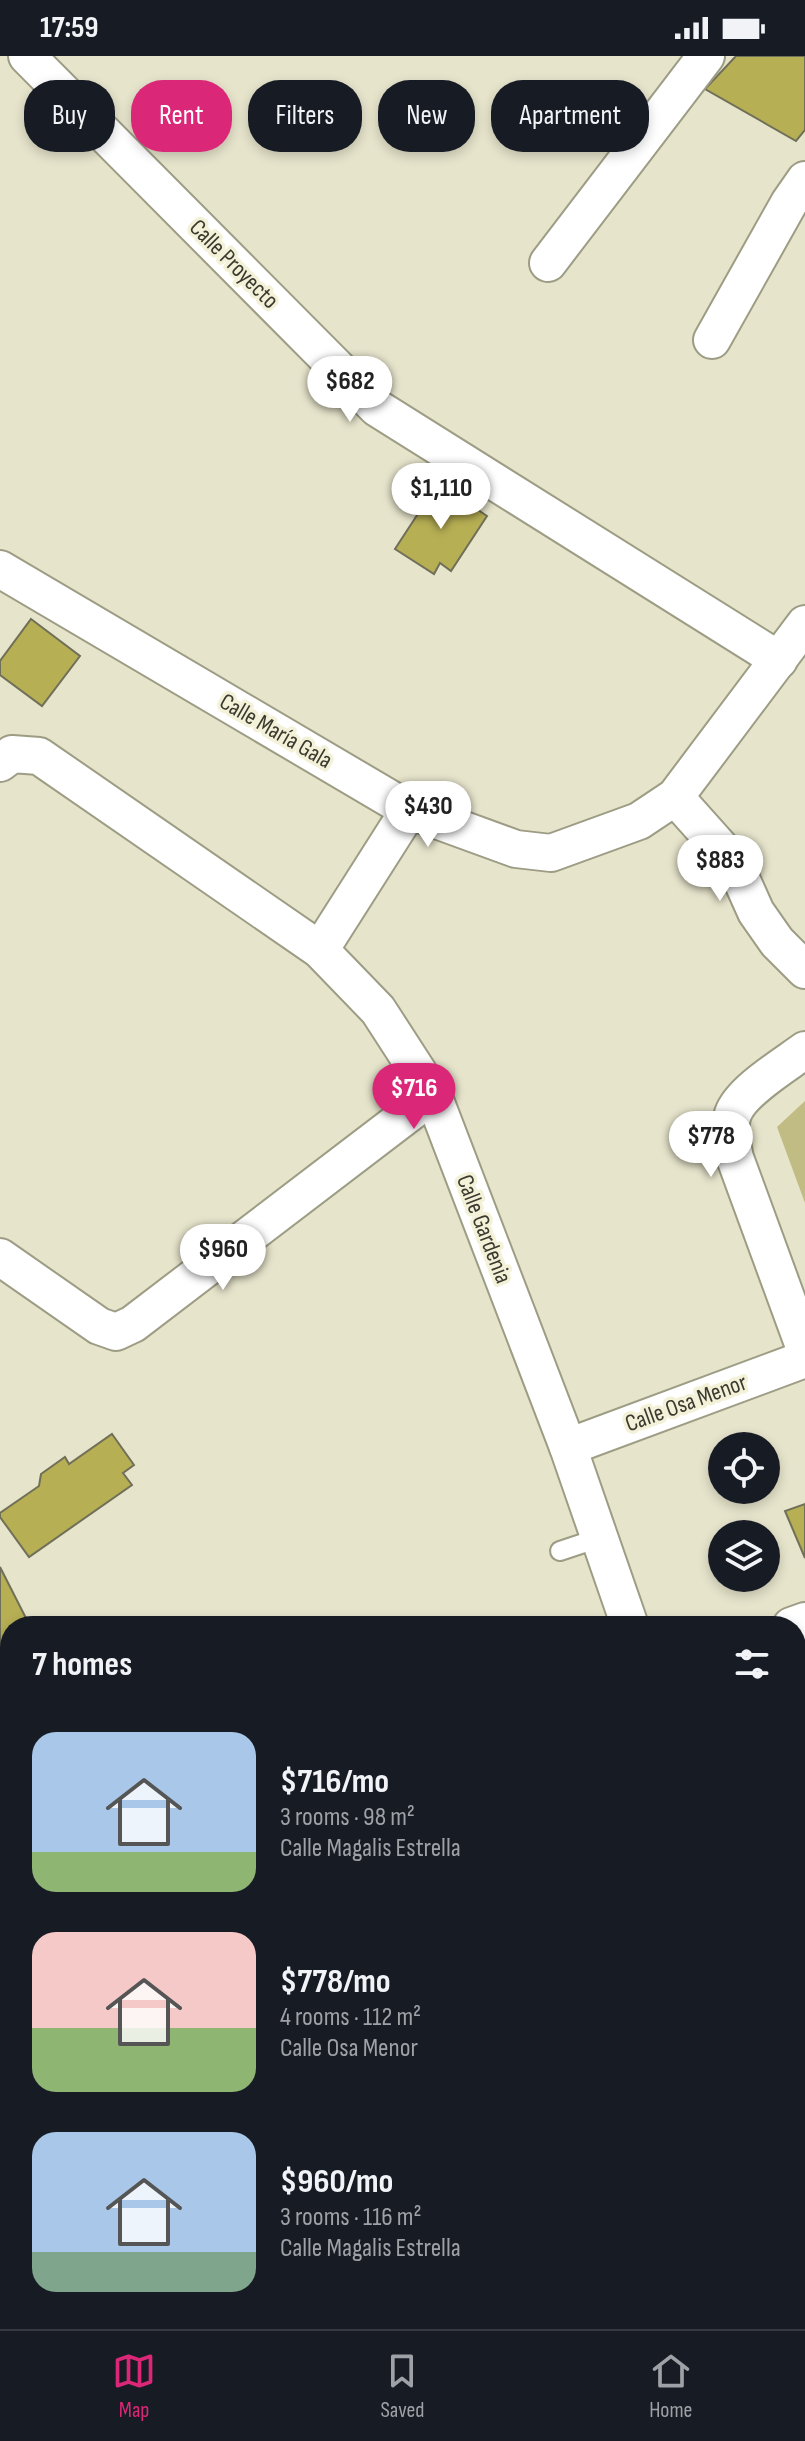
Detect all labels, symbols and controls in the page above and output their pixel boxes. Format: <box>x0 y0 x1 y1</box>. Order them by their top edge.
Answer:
text: 17:59 <box>40 10 99 46</box>
chip: Buy <box>24 80 115 152</box>
chip: Rent <box>131 80 232 152</box>
chip: Filters <box>248 80 362 152</box>
chip: New <box>378 80 475 152</box>
chip: Apartment <box>491 80 649 152</box>
street label: Calle Proyecto <box>183 213 285 315</box>
pin: $682 <box>303 356 397 424</box>
text: $682 <box>325 366 375 397</box>
pin: $1,110 <box>376 463 506 531</box>
text: $1,110 <box>410 473 472 504</box>
street label: Calle María Gala <box>214 687 338 775</box>
pin: $430 <box>381 781 475 849</box>
text: $430 <box>403 791 453 822</box>
pin: $883 <box>673 835 767 903</box>
text: $883 <box>695 845 745 876</box>
pin: $716 <box>367 1063 461 1131</box>
text: $716 <box>390 1073 438 1104</box>
pin: $778 <box>664 1111 758 1179</box>
text: $778 <box>687 1121 735 1152</box>
street label: Calle Gardenia <box>450 1171 518 1287</box>
pin: $960 <box>176 1224 270 1292</box>
text: $960 <box>198 1234 248 1265</box>
street label: Calle Osa Menor <box>621 1368 751 1438</box>
map controls <box>708 1432 780 1592</box>
button: locate <box>708 1432 780 1504</box>
button: layers <box>708 1520 780 1592</box>
icon: filters <box>730 1642 774 1686</box>
text: 7 homes <box>32 1644 132 1685</box>
text: $716/mo <box>280 1761 389 1802</box>
icon: home <box>96 1764 192 1860</box>
text: 3 rooms · 98 m² <box>280 1802 415 1833</box>
text: Calle Magalis Estrella <box>280 1833 461 1864</box>
text: $778/mo <box>280 1961 391 2002</box>
icon: home <box>96 1964 192 2060</box>
text: 4 rooms · 112 m² <box>280 2002 421 2033</box>
text: Calle Osa Menor <box>280 2033 418 2064</box>
text: $960/mo <box>280 2161 393 2202</box>
icon: home <box>96 2164 192 2260</box>
text: 3 rooms · 116 m² <box>280 2202 422 2233</box>
text: Calle Magalis Estrella <box>280 2233 461 2264</box>
tab: Map <box>112 2349 156 2424</box>
tab: Saved <box>380 2349 425 2424</box>
tab: Home <box>649 2349 693 2424</box>

